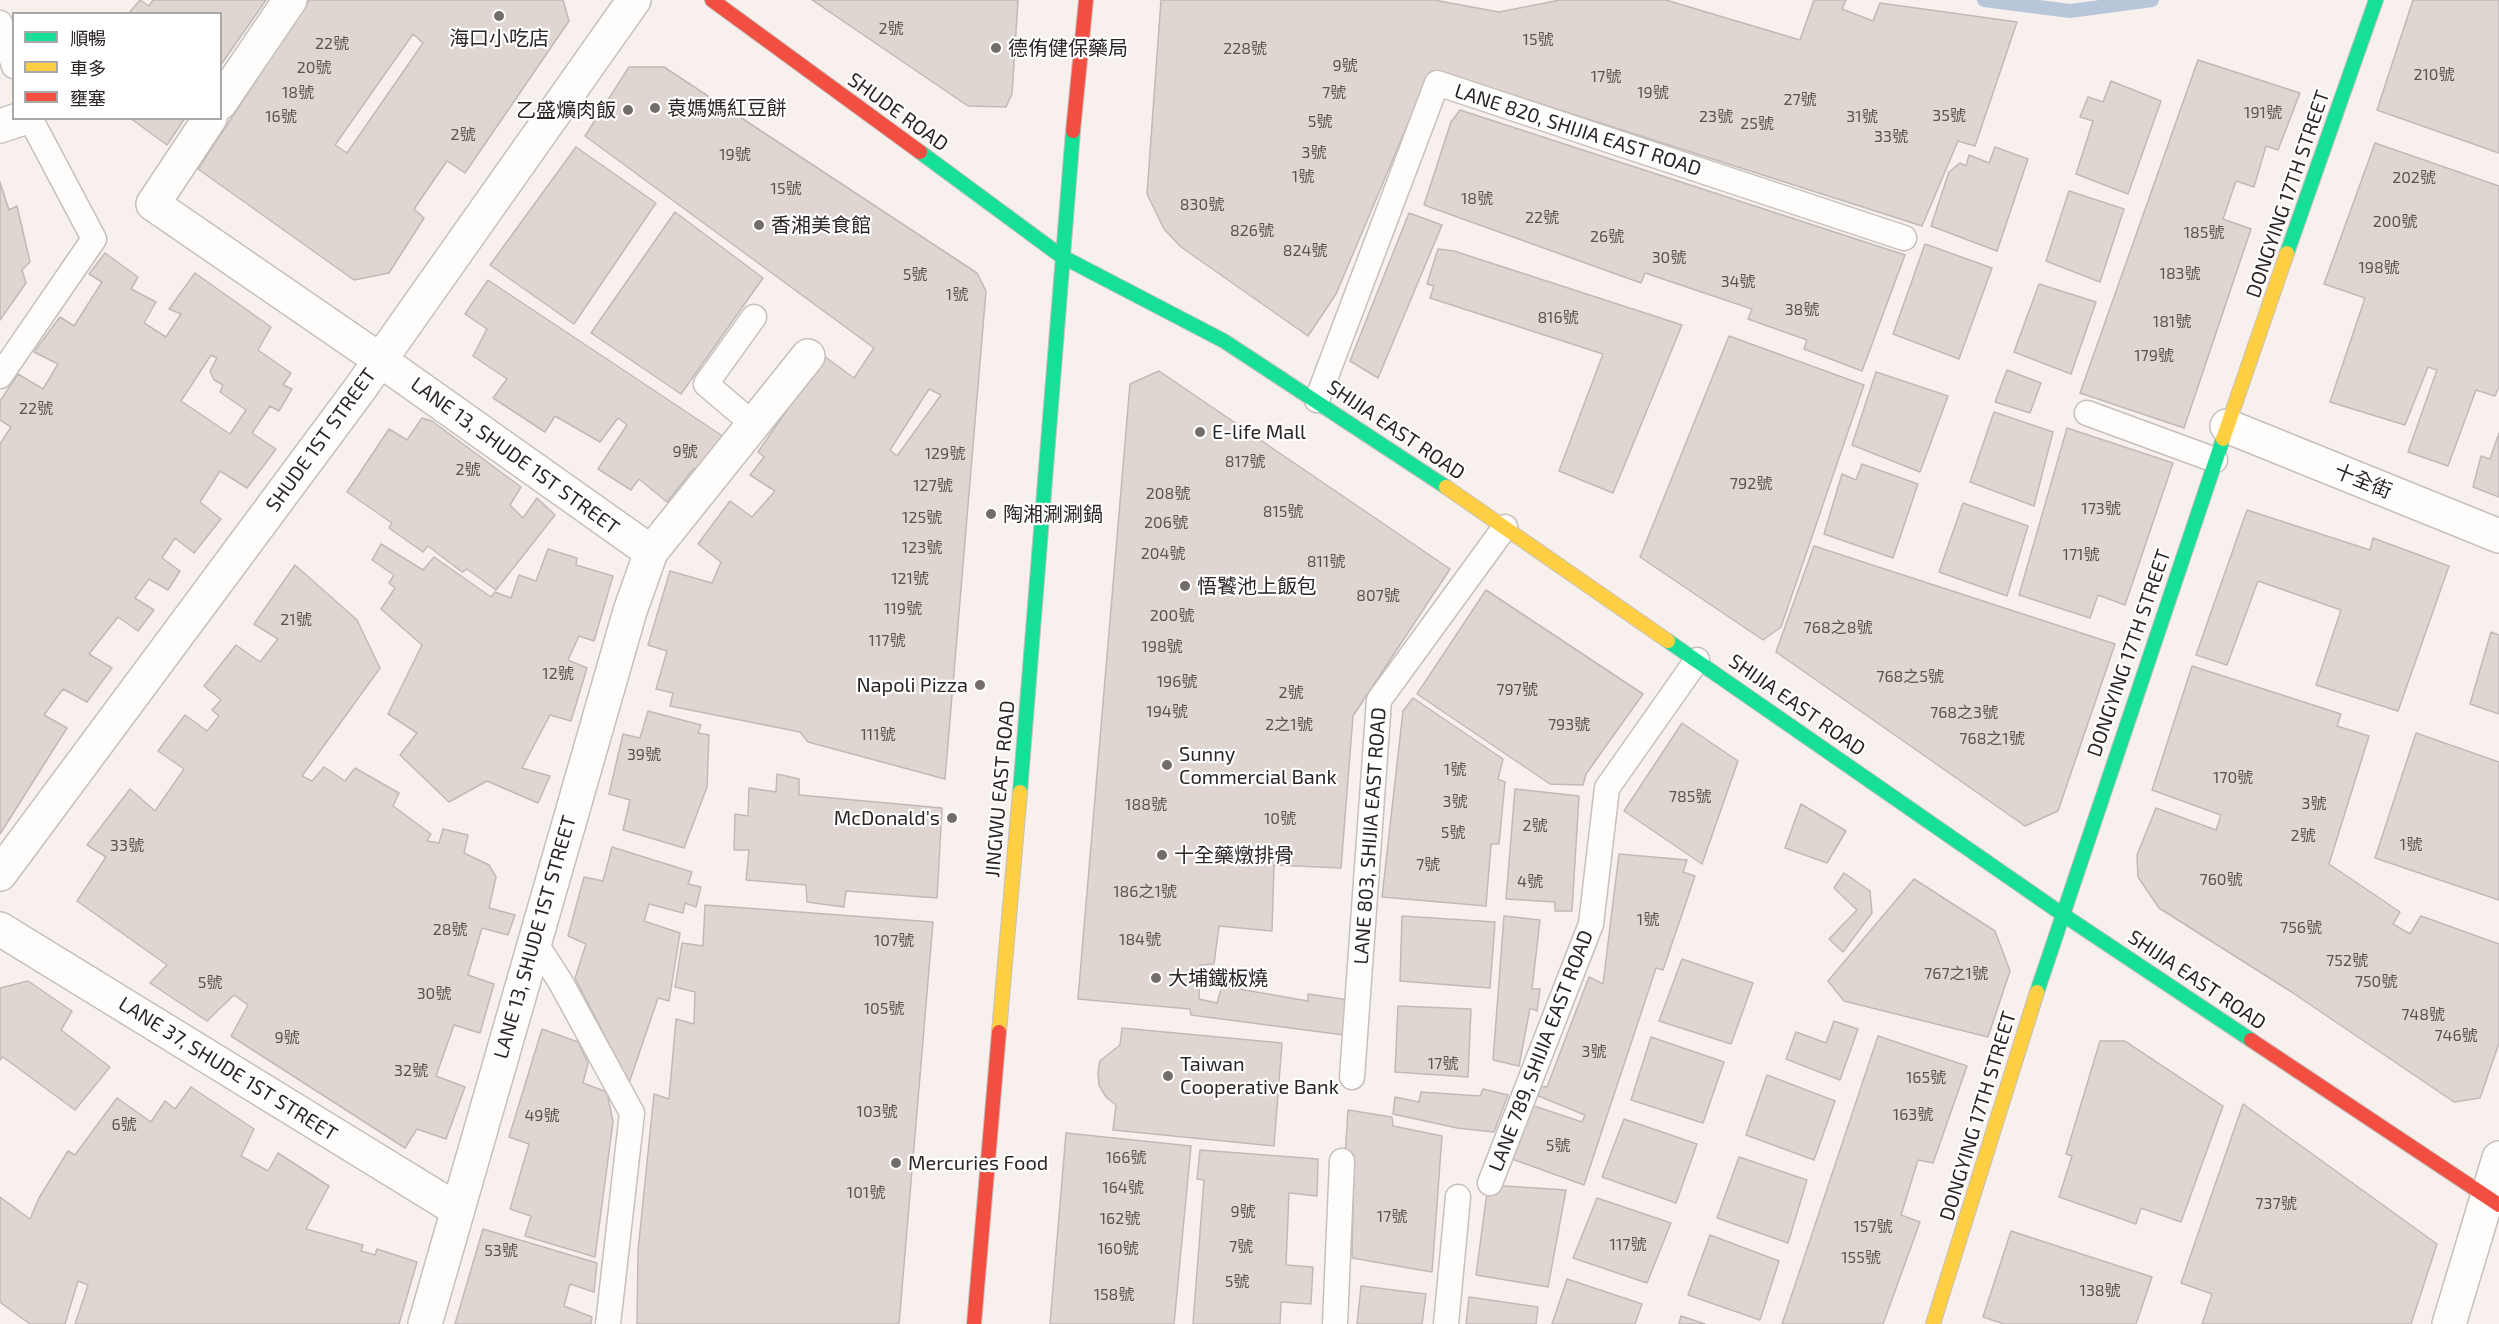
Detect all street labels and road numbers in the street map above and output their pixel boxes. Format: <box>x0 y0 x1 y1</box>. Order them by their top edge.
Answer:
street label: SHUDE ROAD <box>843 68 953 156</box>
street label: LANE 820, SHIJIA EAST ROAD <box>1452 79 1704 181</box>
street label: DONGYING 17TH STREET <box>2241 87 2335 301</box>
street label: SHUDE 1ST STREET <box>261 364 381 516</box>
street label: LANE 13, SHUDE 1ST STREET <box>406 372 624 540</box>
street label: SHIJIA EAST ROAD <box>1323 375 1469 485</box>
street label: 十全街 <box>2331 459 2395 503</box>
street label: DONGYING 17TH STREET <box>2082 546 2176 760</box>
street label: SHIJIA EAST ROAD <box>1724 649 1870 761</box>
street label: JINGWU EAST ROAD <box>980 699 1020 879</box>
street label: LANE 803, SHIJIA EAST ROAD <box>1349 707 1391 965</box>
street label: LANE 13, SHUDE 1ST STREET <box>489 813 581 1061</box>
street label: SHIJIA EAST ROAD <box>2124 925 2270 1035</box>
street label: LANE 789, SHIJIA EAST ROAD <box>1484 927 1598 1175</box>
street label: LANE 37, SHUDE 1ST STREET <box>114 992 342 1146</box>
street label: DONGYING 17TH STREET <box>1935 1008 2021 1224</box>

